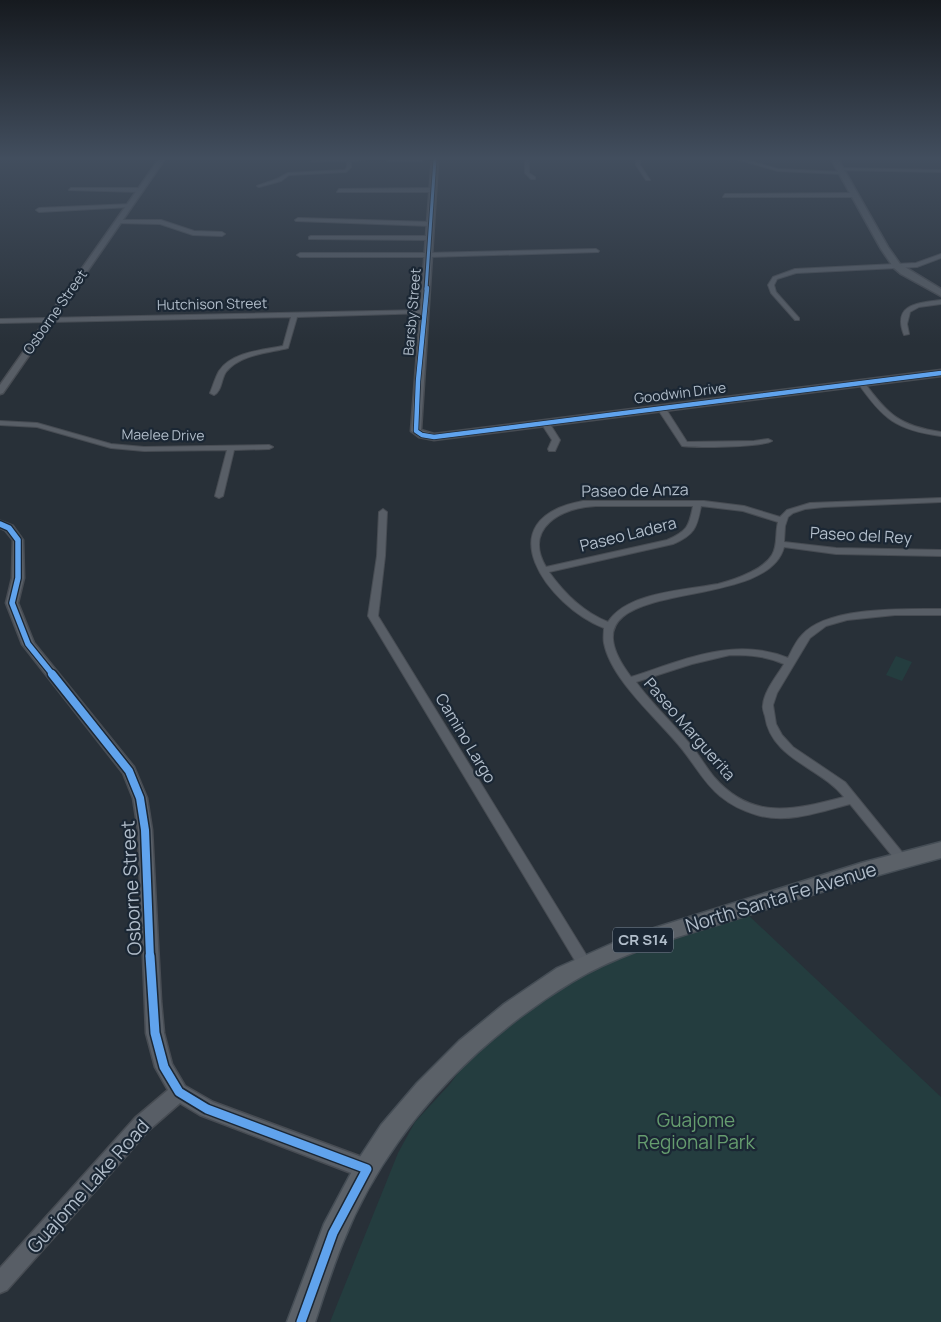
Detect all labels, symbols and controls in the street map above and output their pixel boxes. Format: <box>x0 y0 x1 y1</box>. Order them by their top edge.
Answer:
street label: Osborne Street <box>18 265 91 358</box>
street label: Barsby Street <box>398 267 425 356</box>
street label: Hutchison Street <box>157 293 268 314</box>
street label: Goodwin Drive <box>633 377 727 408</box>
street label: Maelee Drive <box>121 424 205 445</box>
street label: Paseo de Anza <box>581 478 689 502</box>
street label: Paseo Ladera <box>577 511 679 557</box>
street label: Paseo del Rey <box>809 521 913 549</box>
street label: Paseo Marguerita <box>639 673 741 785</box>
street label: Camino Largo <box>431 689 501 787</box>
street label: Osborne Street <box>114 820 148 956</box>
street label: North Santa Fe Avenue <box>682 856 880 938</box>
road number: CR S14 <box>613 928 673 952</box>
park label: Guajome Regional Park <box>637 1107 756 1155</box>
street label: Guajome Lake Road <box>21 1114 155 1258</box>

